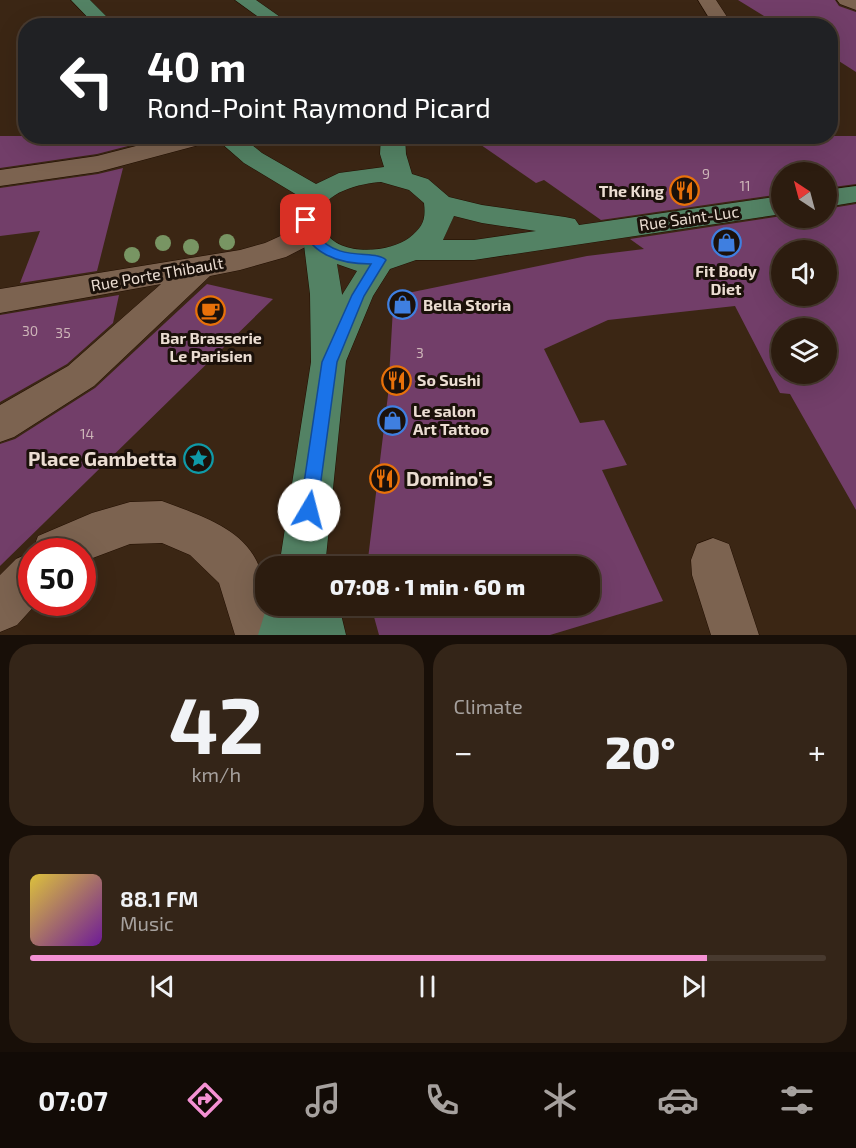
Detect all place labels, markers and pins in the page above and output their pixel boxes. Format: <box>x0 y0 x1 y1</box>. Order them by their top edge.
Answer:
restaurant icon: The King <box>669 175 701 207</box>
place label: The King <box>599 181 665 200</box>
pin <box>280 194 331 245</box>
shop icon: Fit Body Diet <box>710 227 742 259</box>
place label: Fit Body Diet <box>695 261 757 298</box>
shop icon: Bella Storia <box>386 289 418 321</box>
cafe icon: Bar Brasserie Le Parisien <box>195 294 227 326</box>
place label: Bella Storia <box>423 295 511 314</box>
place label: Bar Brasserie Le Parisien <box>160 328 262 365</box>
restaurant icon: So Sushi <box>380 364 412 396</box>
place label: So Sushi <box>417 370 481 389</box>
place label: Le salon Art Tattoo <box>413 401 489 438</box>
shop icon: Le salon Art Tattoo <box>376 404 408 436</box>
place icon: Place Gambetta <box>182 443 214 475</box>
place label: Place Gambetta <box>28 446 177 470</box>
restaurant icon: Domino's <box>369 463 401 495</box>
place label: Domino's <box>406 466 493 490</box>

